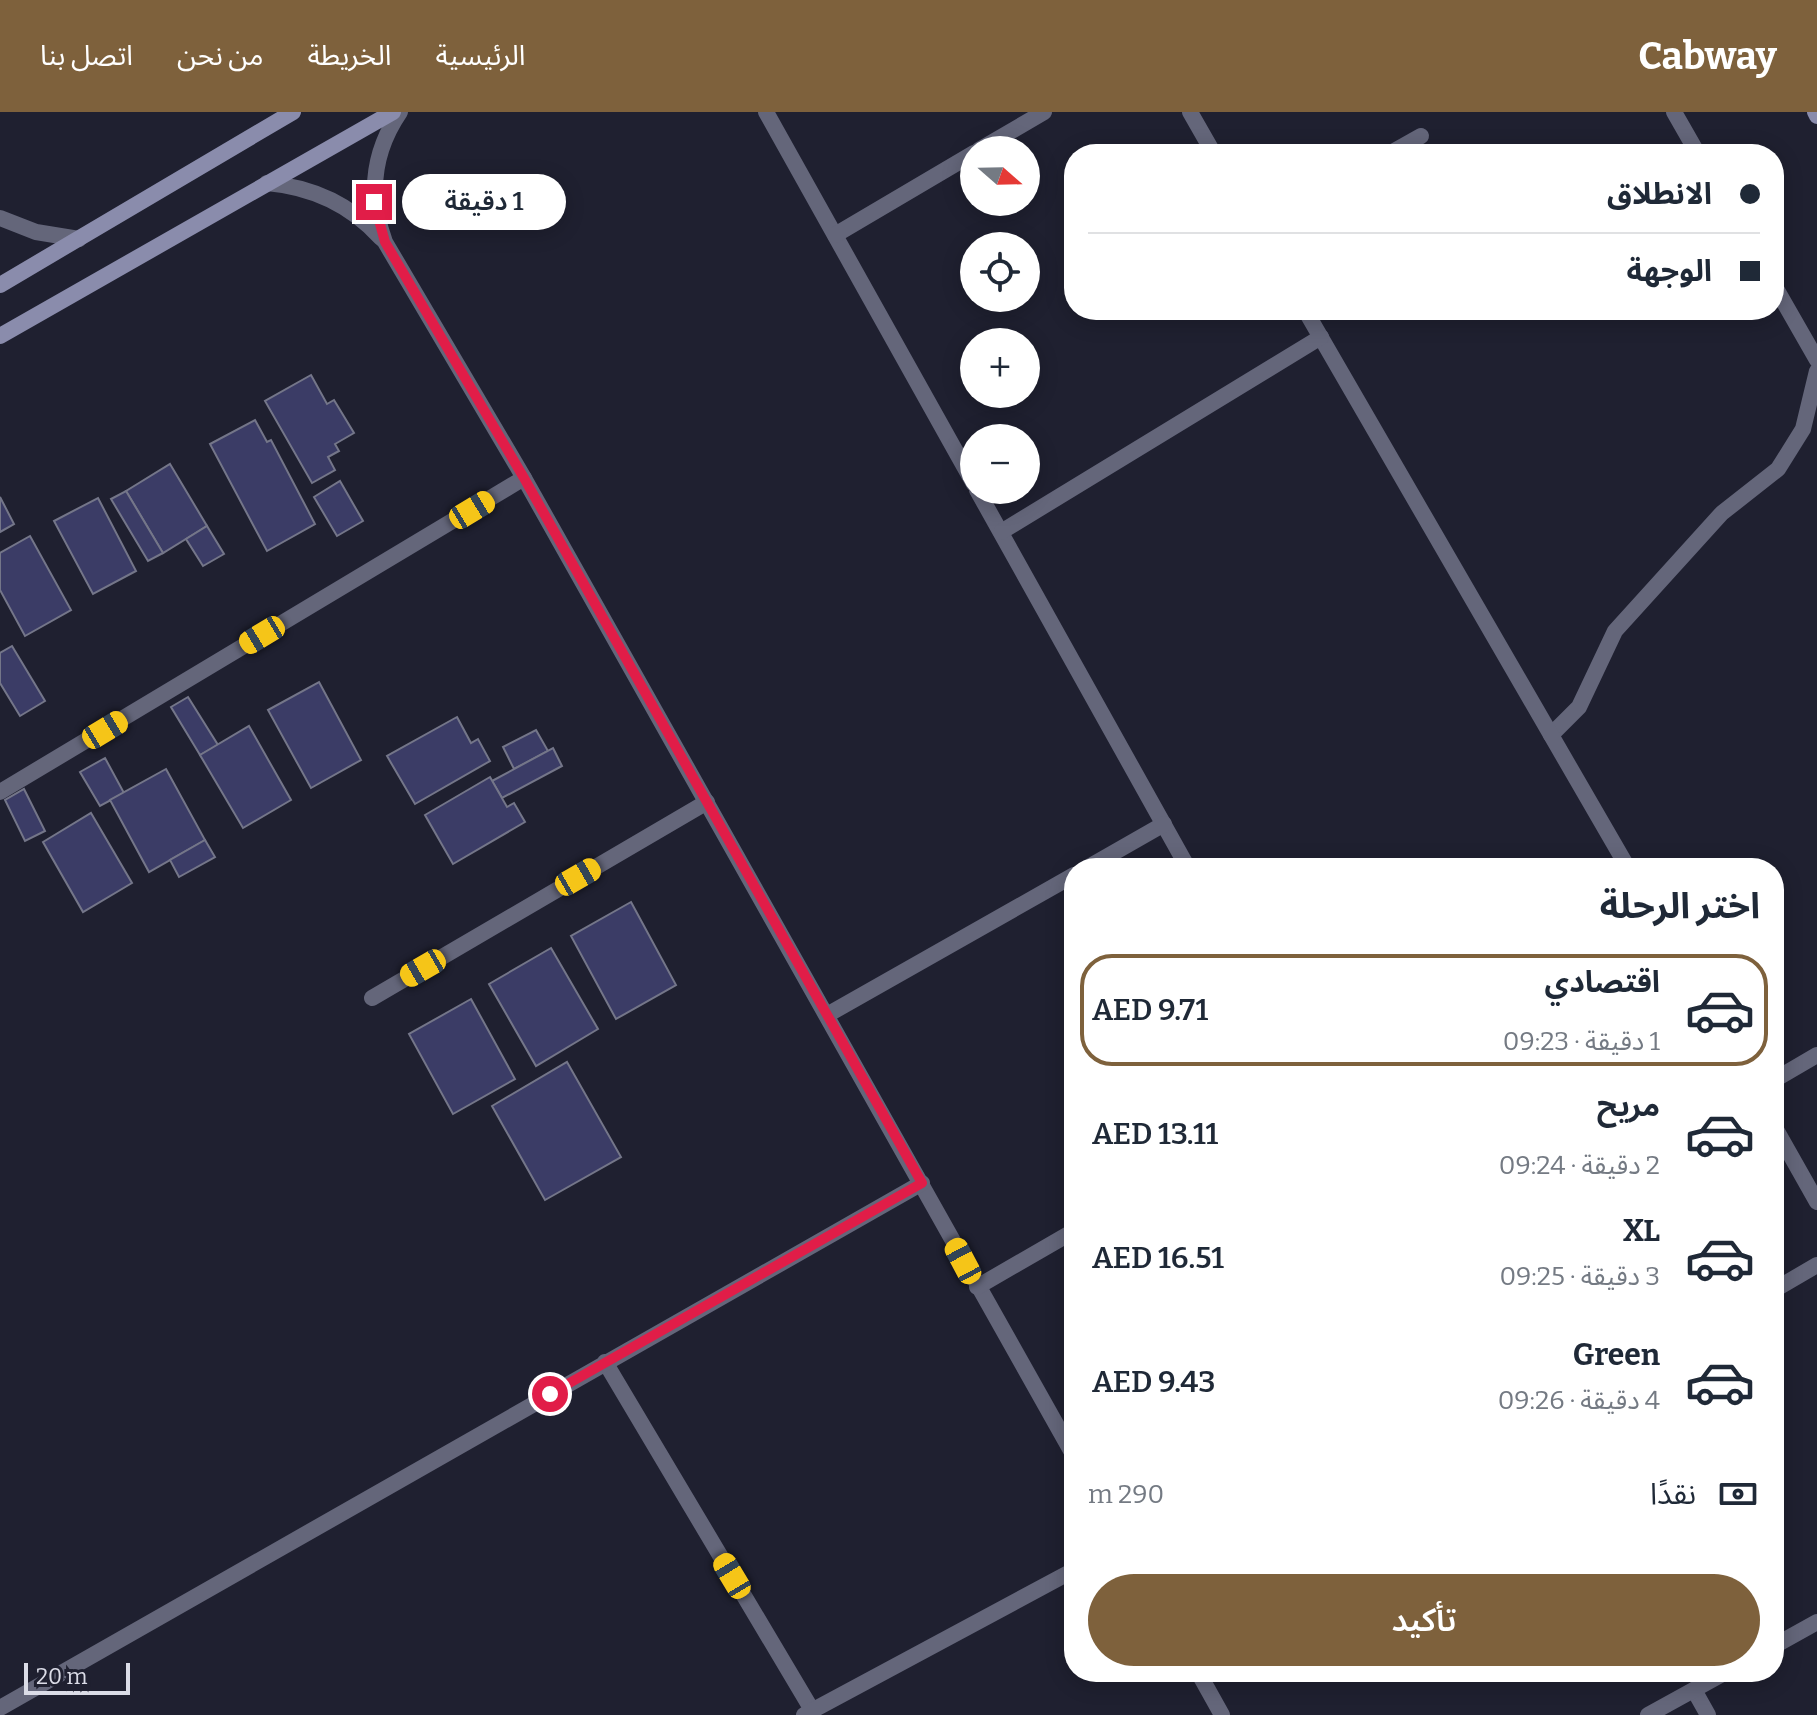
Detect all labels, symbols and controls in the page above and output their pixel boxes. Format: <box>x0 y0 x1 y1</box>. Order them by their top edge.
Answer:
text: Cabway <box>1638 33 1777 79</box>
text: اتصل بنا <box>40 39 133 72</box>
text: من نحن <box>177 39 264 72</box>
text: الخريطة <box>308 39 391 72</box>
text: الرئيسية <box>435 39 525 72</box>
north arrow <box>960 136 1040 216</box>
map controls <box>960 136 1040 504</box>
callout: 1 دقيقة <box>402 174 566 230</box>
text: الانطلاق <box>1607 176 1712 212</box>
route end <box>356 184 392 220</box>
text: 1 دقيقة <box>445 186 523 217</box>
button: locate <box>960 232 1040 312</box>
text: الوجهة <box>1627 253 1712 289</box>
button: + <box>960 328 1040 408</box>
button: − <box>960 424 1040 504</box>
car <box>445 487 499 533</box>
car <box>235 612 289 658</box>
car <box>78 707 132 753</box>
car <box>551 855 605 899</box>
text: اختر الرحلة <box>1600 884 1760 928</box>
car <box>396 946 450 990</box>
text: اقتصادي <box>1545 964 1660 1000</box>
icon: car <box>1684 974 1756 1046</box>
text: AED 9.71 <box>1092 992 1208 1028</box>
text: 1 دقيقة · 09:23 <box>1503 1026 1660 1057</box>
text: مريح <box>1597 1088 1660 1124</box>
icon: car <box>1684 1098 1756 1170</box>
text: AED 13.11 <box>1092 1116 1218 1152</box>
text: 2 دقيقة · 09:24 <box>1499 1150 1660 1181</box>
text: XL <box>1623 1213 1660 1249</box>
icon: car <box>1684 1222 1756 1294</box>
car <box>941 1234 985 1288</box>
text: AED 16.51 <box>1092 1240 1224 1276</box>
text: 3 دقيقة · 09:25 <box>1499 1261 1660 1292</box>
text: Green <box>1573 1337 1660 1373</box>
icon: car <box>1684 1346 1756 1418</box>
text: AED 9.43 <box>1092 1364 1216 1400</box>
route start <box>532 1376 568 1412</box>
text: 4 دقيقة · 09:26 <box>1498 1385 1660 1416</box>
icon: cash <box>1716 1472 1760 1516</box>
text: نقدًا <box>1650 1476 1696 1512</box>
text: 290 m <box>1088 1479 1164 1510</box>
car <box>709 1549 755 1603</box>
button: تأكيد <box>1088 1574 1760 1666</box>
scale bar <box>24 1659 130 1695</box>
text: 20 m <box>36 1663 87 1690</box>

